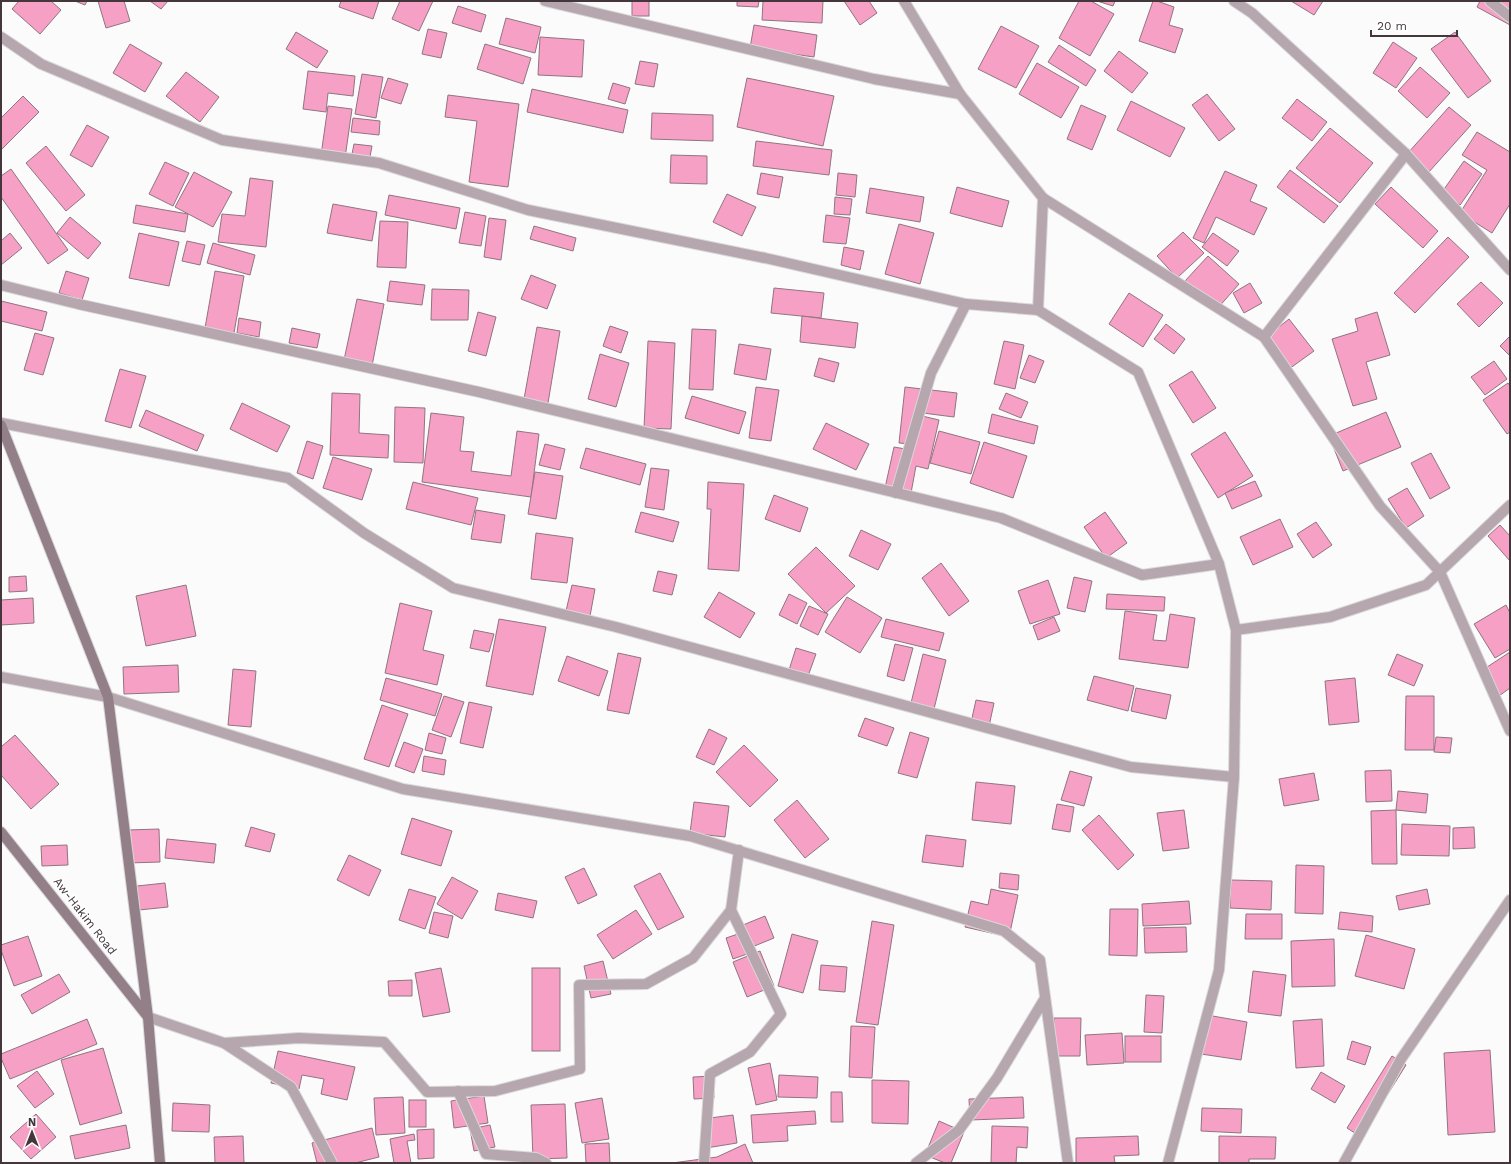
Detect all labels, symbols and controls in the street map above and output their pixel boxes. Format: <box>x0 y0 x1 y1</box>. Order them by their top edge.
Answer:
scale bar <box>1371 12 1457 38</box>
text: 20 m <box>1377 19 1407 33</box>
street label: Aw-Hakim Road <box>51 875 119 957</box>
north arrow <box>12 1112 52 1152</box>
text: N <box>28 1116 36 1129</box>

